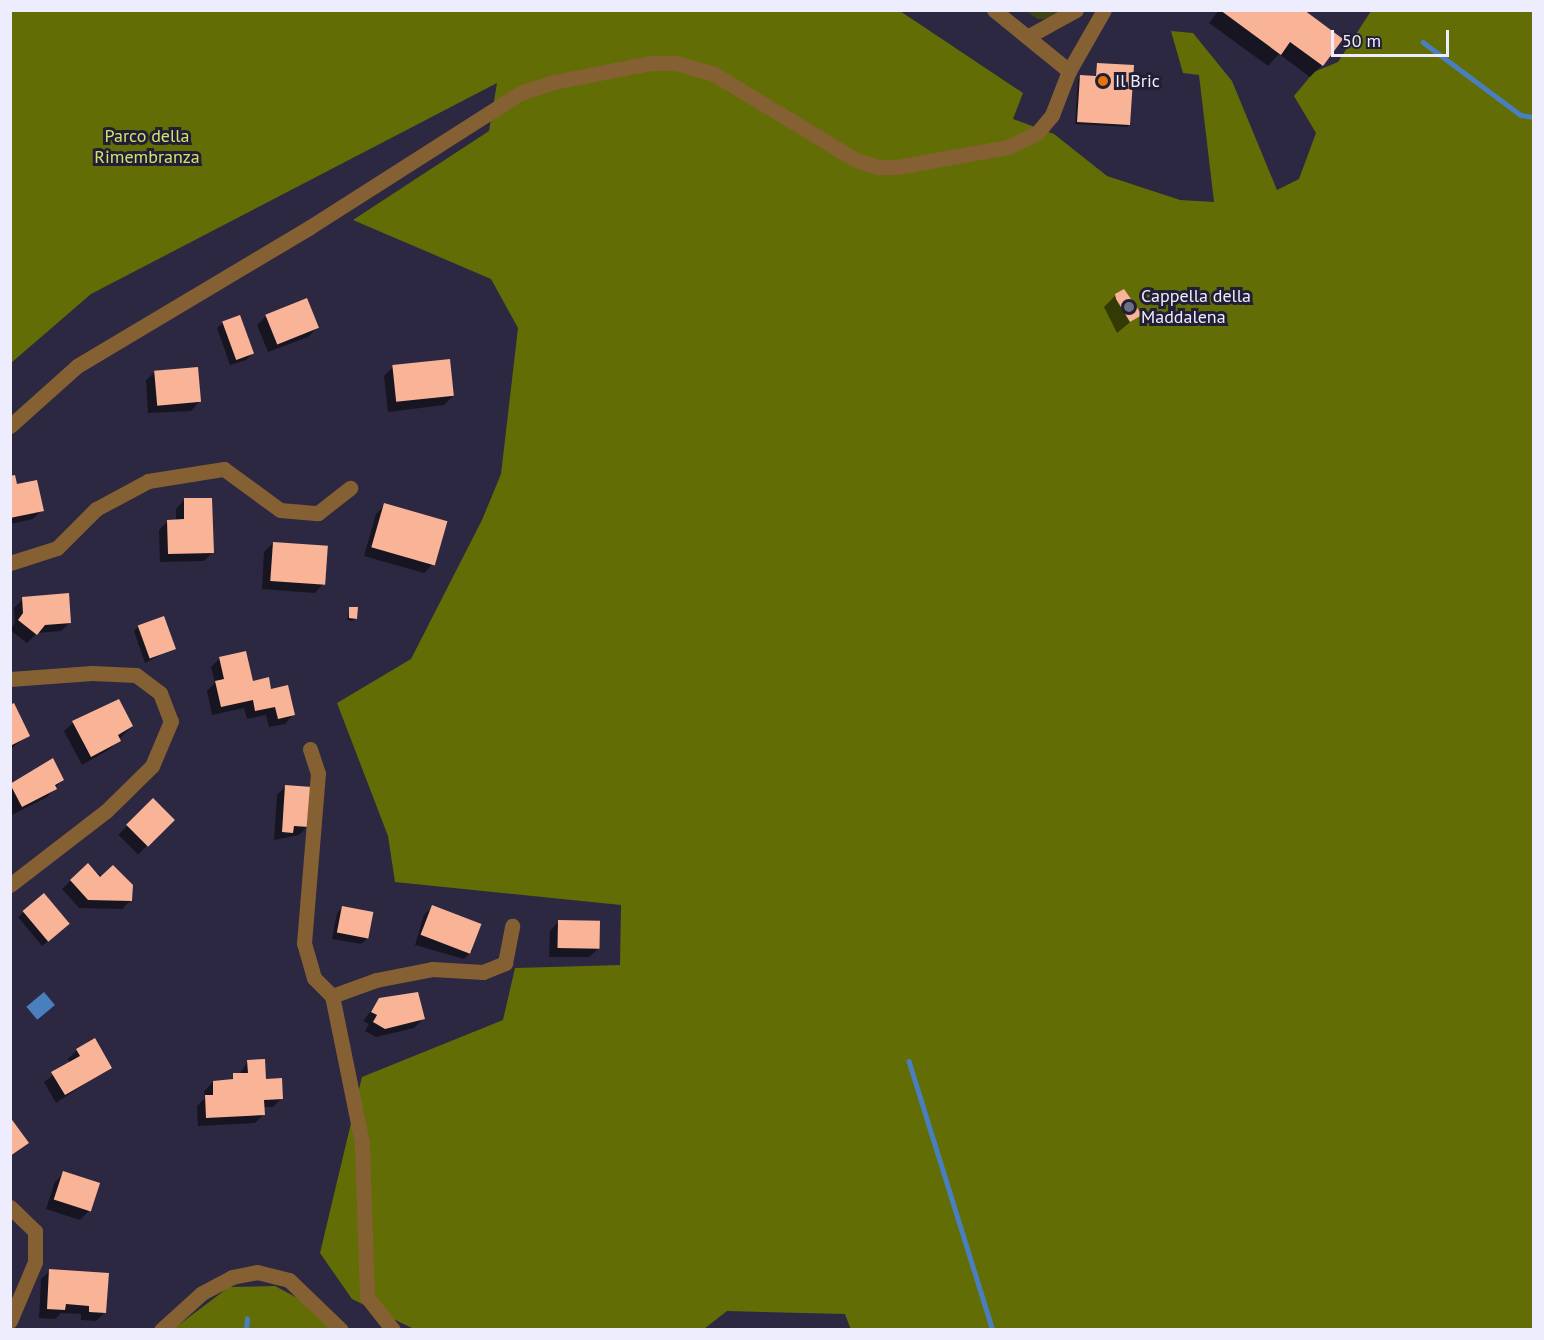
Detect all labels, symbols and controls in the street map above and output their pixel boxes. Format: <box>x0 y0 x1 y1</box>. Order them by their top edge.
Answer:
scale bar <box>1334 18 1452 56</box>
text: 50 m <box>1342 29 1381 52</box>
place label: Il Bric <box>1115 70 1160 92</box>
marker: Il Bric <box>1096 74 1110 88</box>
park label: Parco della Rimembranza <box>94 126 200 168</box>
place label: Cappella della Maddalena <box>1141 286 1251 328</box>
marker: Cappella della Maddalena <box>1122 300 1136 314</box>

